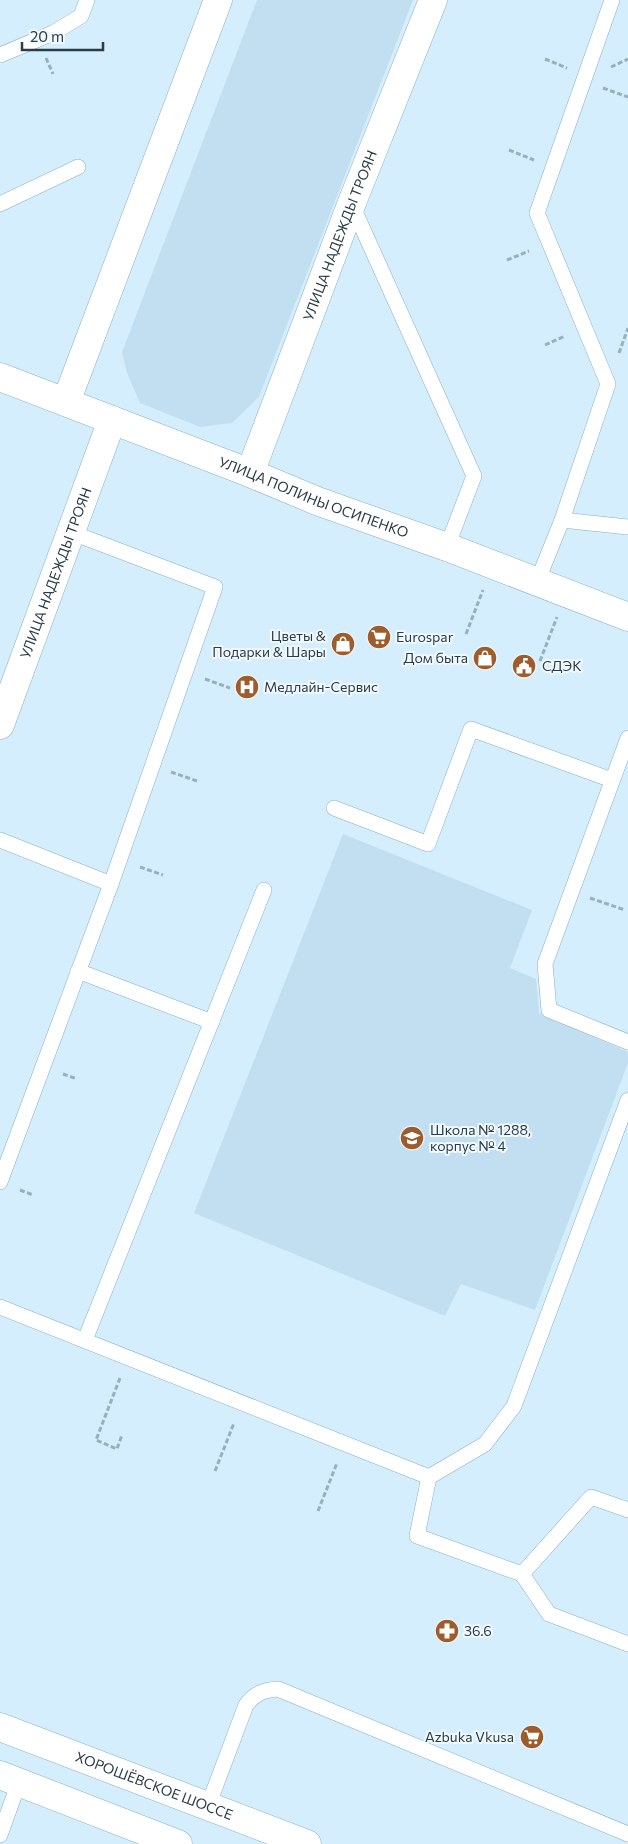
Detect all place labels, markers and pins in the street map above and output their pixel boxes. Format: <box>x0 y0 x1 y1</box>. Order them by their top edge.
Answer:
supermarket icon: Eurospar <box>366 624 392 650</box>
place label: Цветы & Подарки & Шары <box>212 627 327 660</box>
place label: Eurospar <box>396 628 454 645</box>
shop icon: Цветы & Подарки & Шары <box>330 631 356 657</box>
shop icon: Дом быта <box>472 645 498 671</box>
place label: Дом быта <box>404 649 468 666</box>
public building icon: СДЭК <box>511 653 537 679</box>
place label: СДЭК <box>542 657 582 674</box>
hospital icon: Медлайн-Сервис <box>234 674 260 700</box>
place label: Медлайн-Сервис <box>264 678 378 695</box>
place label: Школа № 1288, корпус № 4 <box>430 1121 531 1154</box>
school or university icon: Школа № 1288, корпус № 4 <box>399 1125 425 1151</box>
pharmacy icon: 36.6 <box>434 1618 460 1644</box>
place label: 36.6 <box>464 1622 492 1639</box>
supermarket icon: Azbuka Vkusa <box>519 1724 545 1750</box>
place label: Azbuka Vkusa <box>425 1728 514 1745</box>

